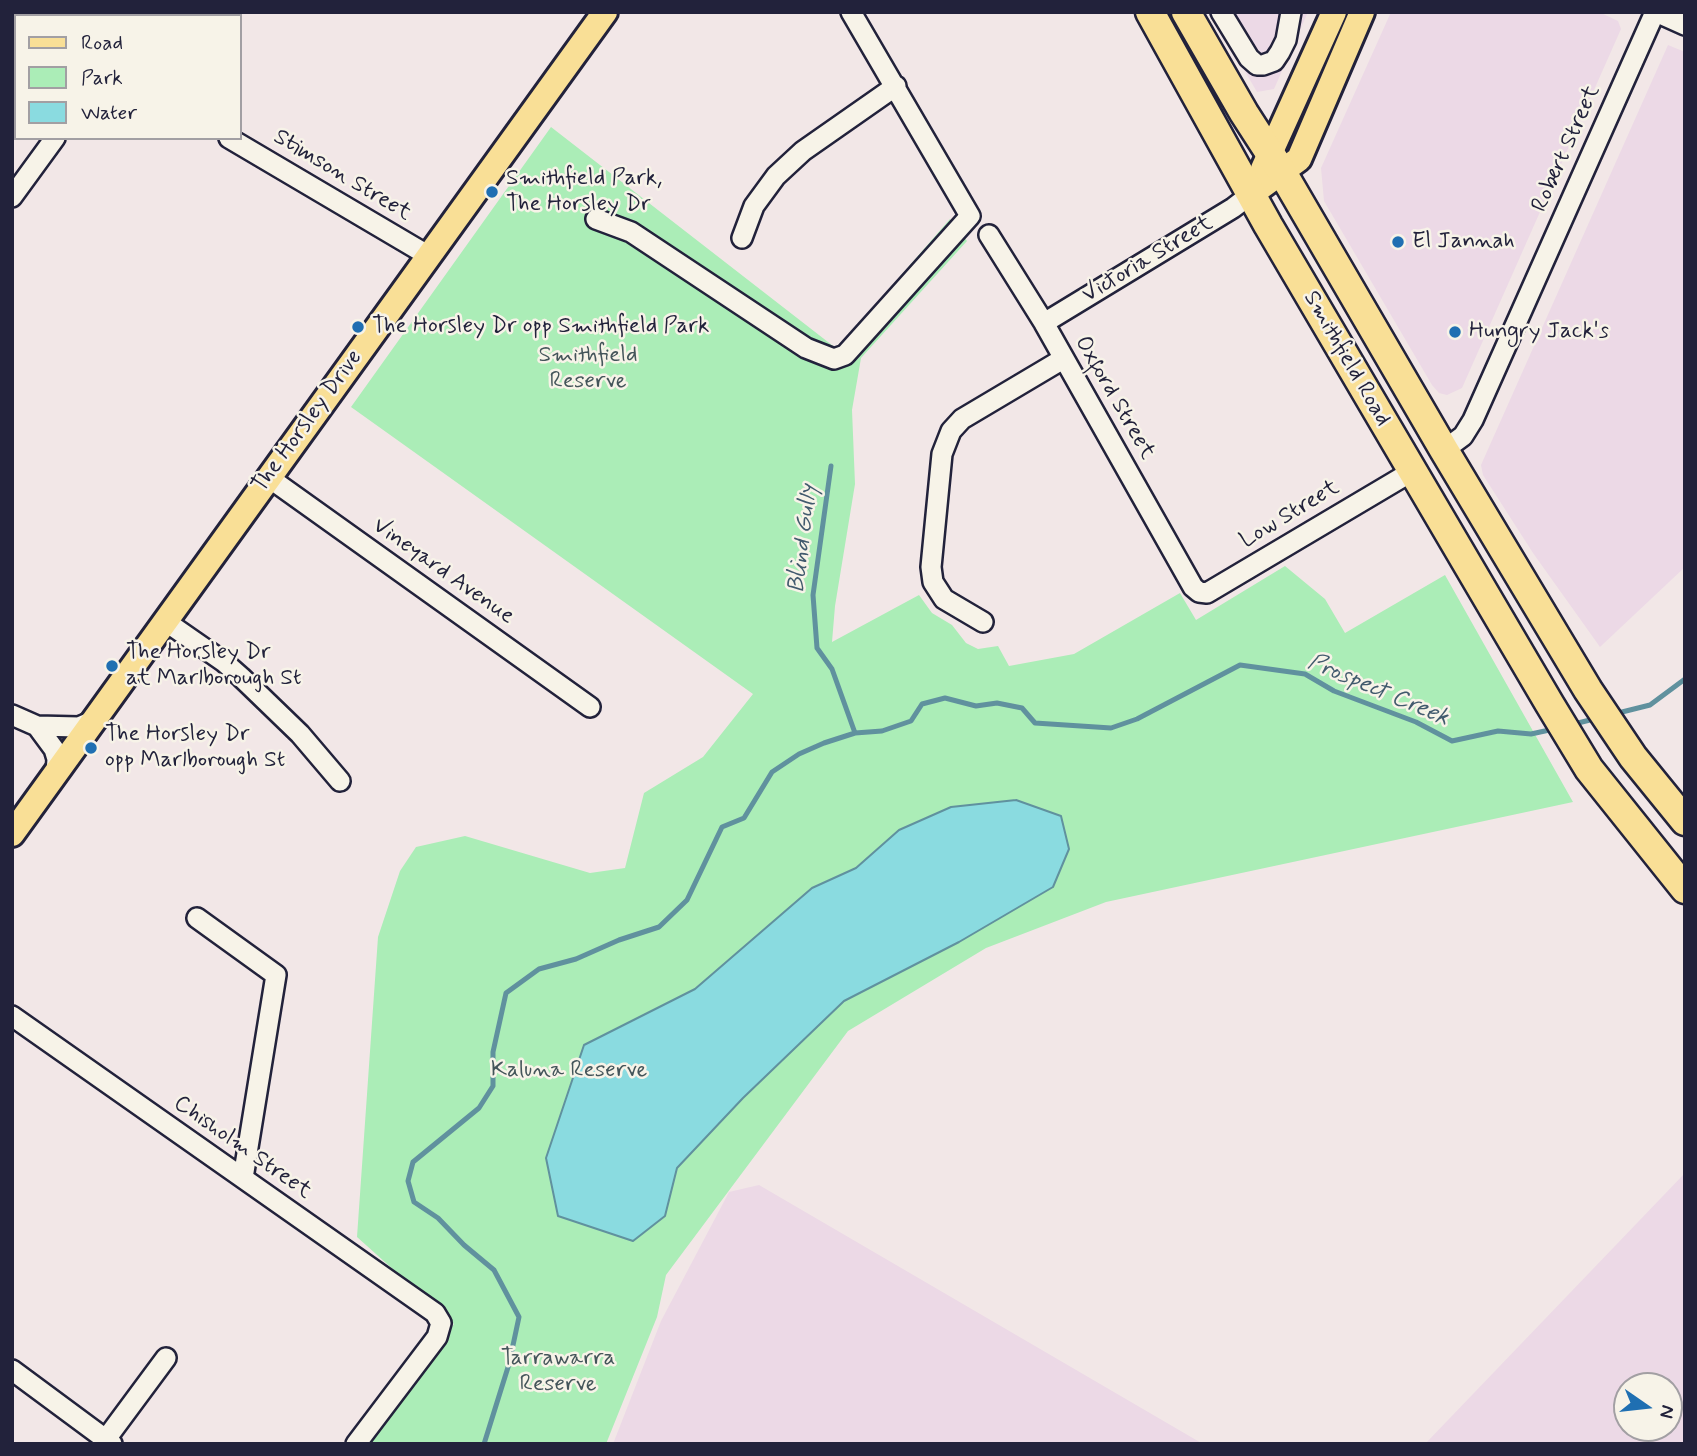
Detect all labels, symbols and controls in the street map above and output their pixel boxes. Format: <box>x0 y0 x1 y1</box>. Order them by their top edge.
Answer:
legend <box>14 14 242 140</box>
text: Road <box>81 29 123 57</box>
text: Park <box>81 64 123 92</box>
street label: Robert Street <box>1527 81 1607 217</box>
text: Water <box>81 99 137 127</box>
street label: Stimson Street <box>268 124 416 228</box>
place label: Smithfield Park, The Horsley Dr <box>506 165 662 219</box>
marker: Smithfield Park, The Horsley Dr <box>484 184 500 200</box>
street label: Victoria Street <box>1078 210 1218 310</box>
place label: El Jannah <box>1412 228 1515 256</box>
marker: El Jannah <box>1390 234 1406 250</box>
street label: Smithfield Road <box>1296 287 1396 431</box>
place label: The Horsley Dr opp Smithfield Park <box>372 313 709 341</box>
place label: Hungry Jack's <box>1469 318 1609 346</box>
marker: The Horsley Dr opp Smithfield Park <box>350 319 366 335</box>
marker: Hungry Jack's <box>1447 324 1463 340</box>
street label: Oxford Street <box>1068 331 1160 465</box>
park label: Smithfield Reserve <box>538 342 638 396</box>
street label: The Horsley Drive <box>247 345 369 499</box>
street label: Low Street <box>1235 475 1345 555</box>
water label: Blind Gully <box>783 483 825 595</box>
street label: Vineyard Avenue <box>367 513 519 631</box>
place label: The Horsley Dr at Marlborough St <box>126 639 302 693</box>
water label: Prospect Creek <box>1303 648 1453 734</box>
marker: The Horsley Dr at Marlborough St <box>104 658 120 674</box>
place label: The Horsley Dr opp Marlborough St <box>105 721 285 775</box>
marker: The Horsley Dr opp Marlborough St <box>83 740 99 756</box>
park label: Kaluna Reserve <box>491 1057 647 1085</box>
street label: Chisholm Street <box>168 1090 316 1206</box>
park label: Tarrawarra Reserve <box>501 1345 615 1399</box>
north arrow <box>1613 1372 1683 1442</box>
text: N <box>1653 1403 1681 1421</box>

